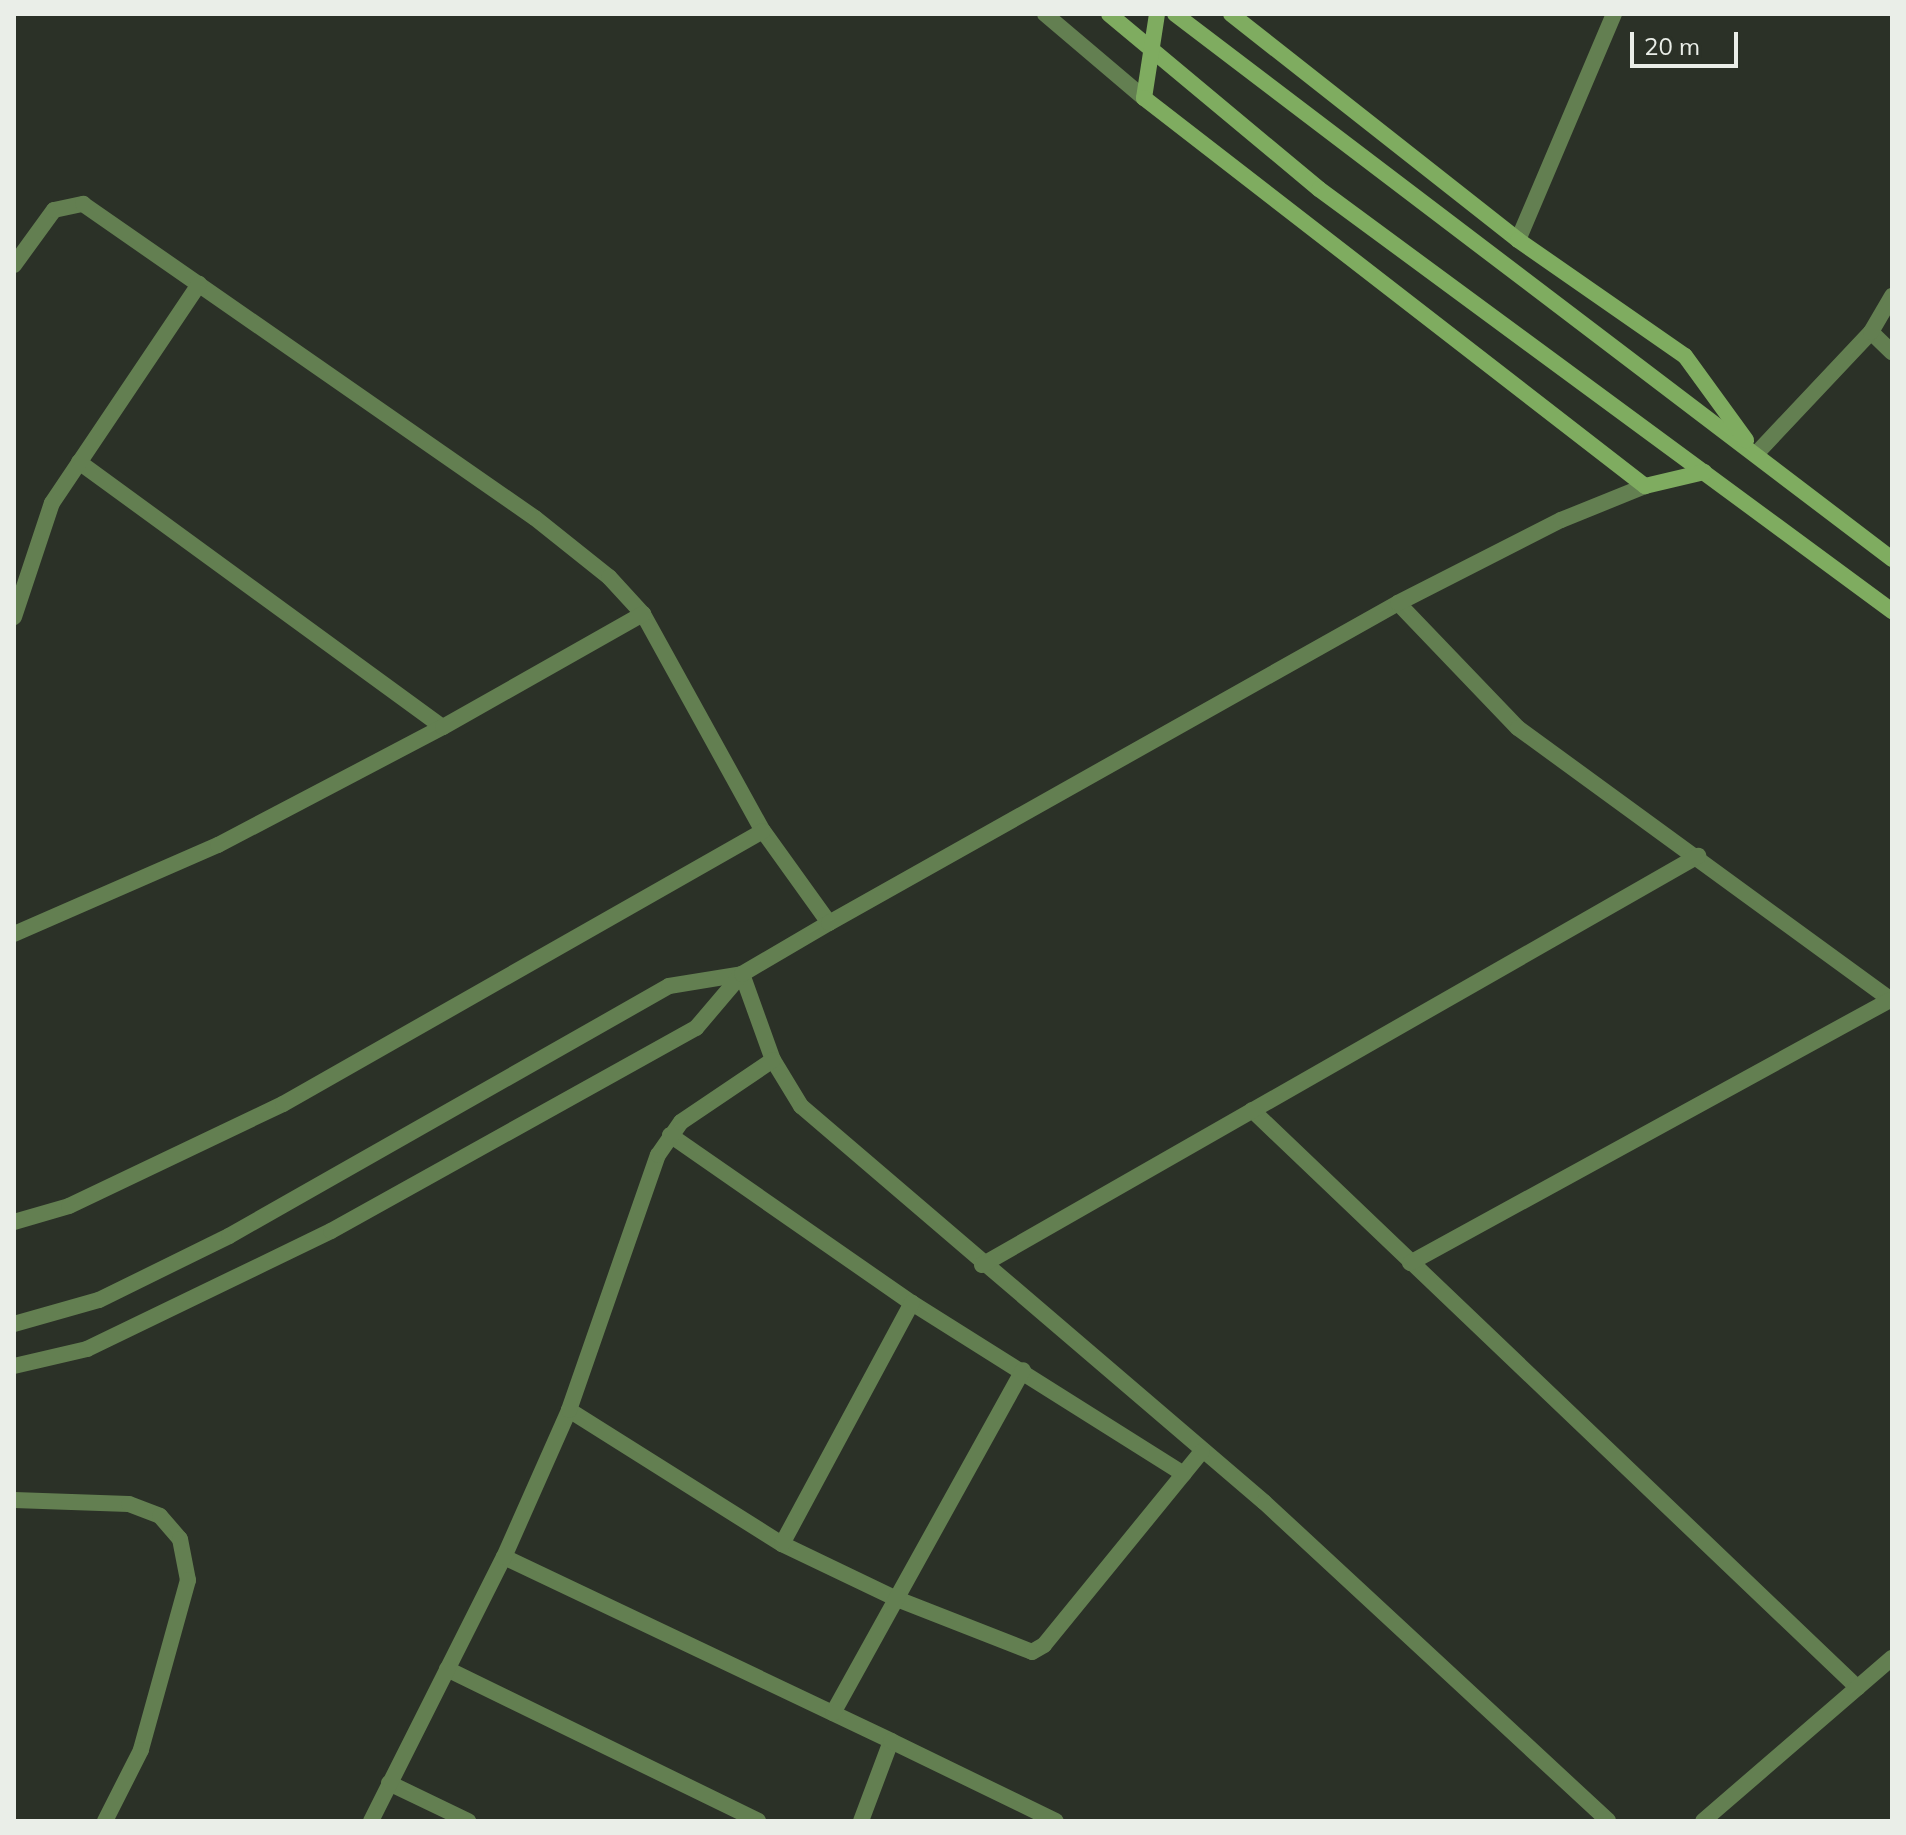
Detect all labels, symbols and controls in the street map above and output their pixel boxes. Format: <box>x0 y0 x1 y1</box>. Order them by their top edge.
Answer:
scale bar <box>1634 16 1742 66</box>
text: 20 m <box>1644 31 1700 61</box>

